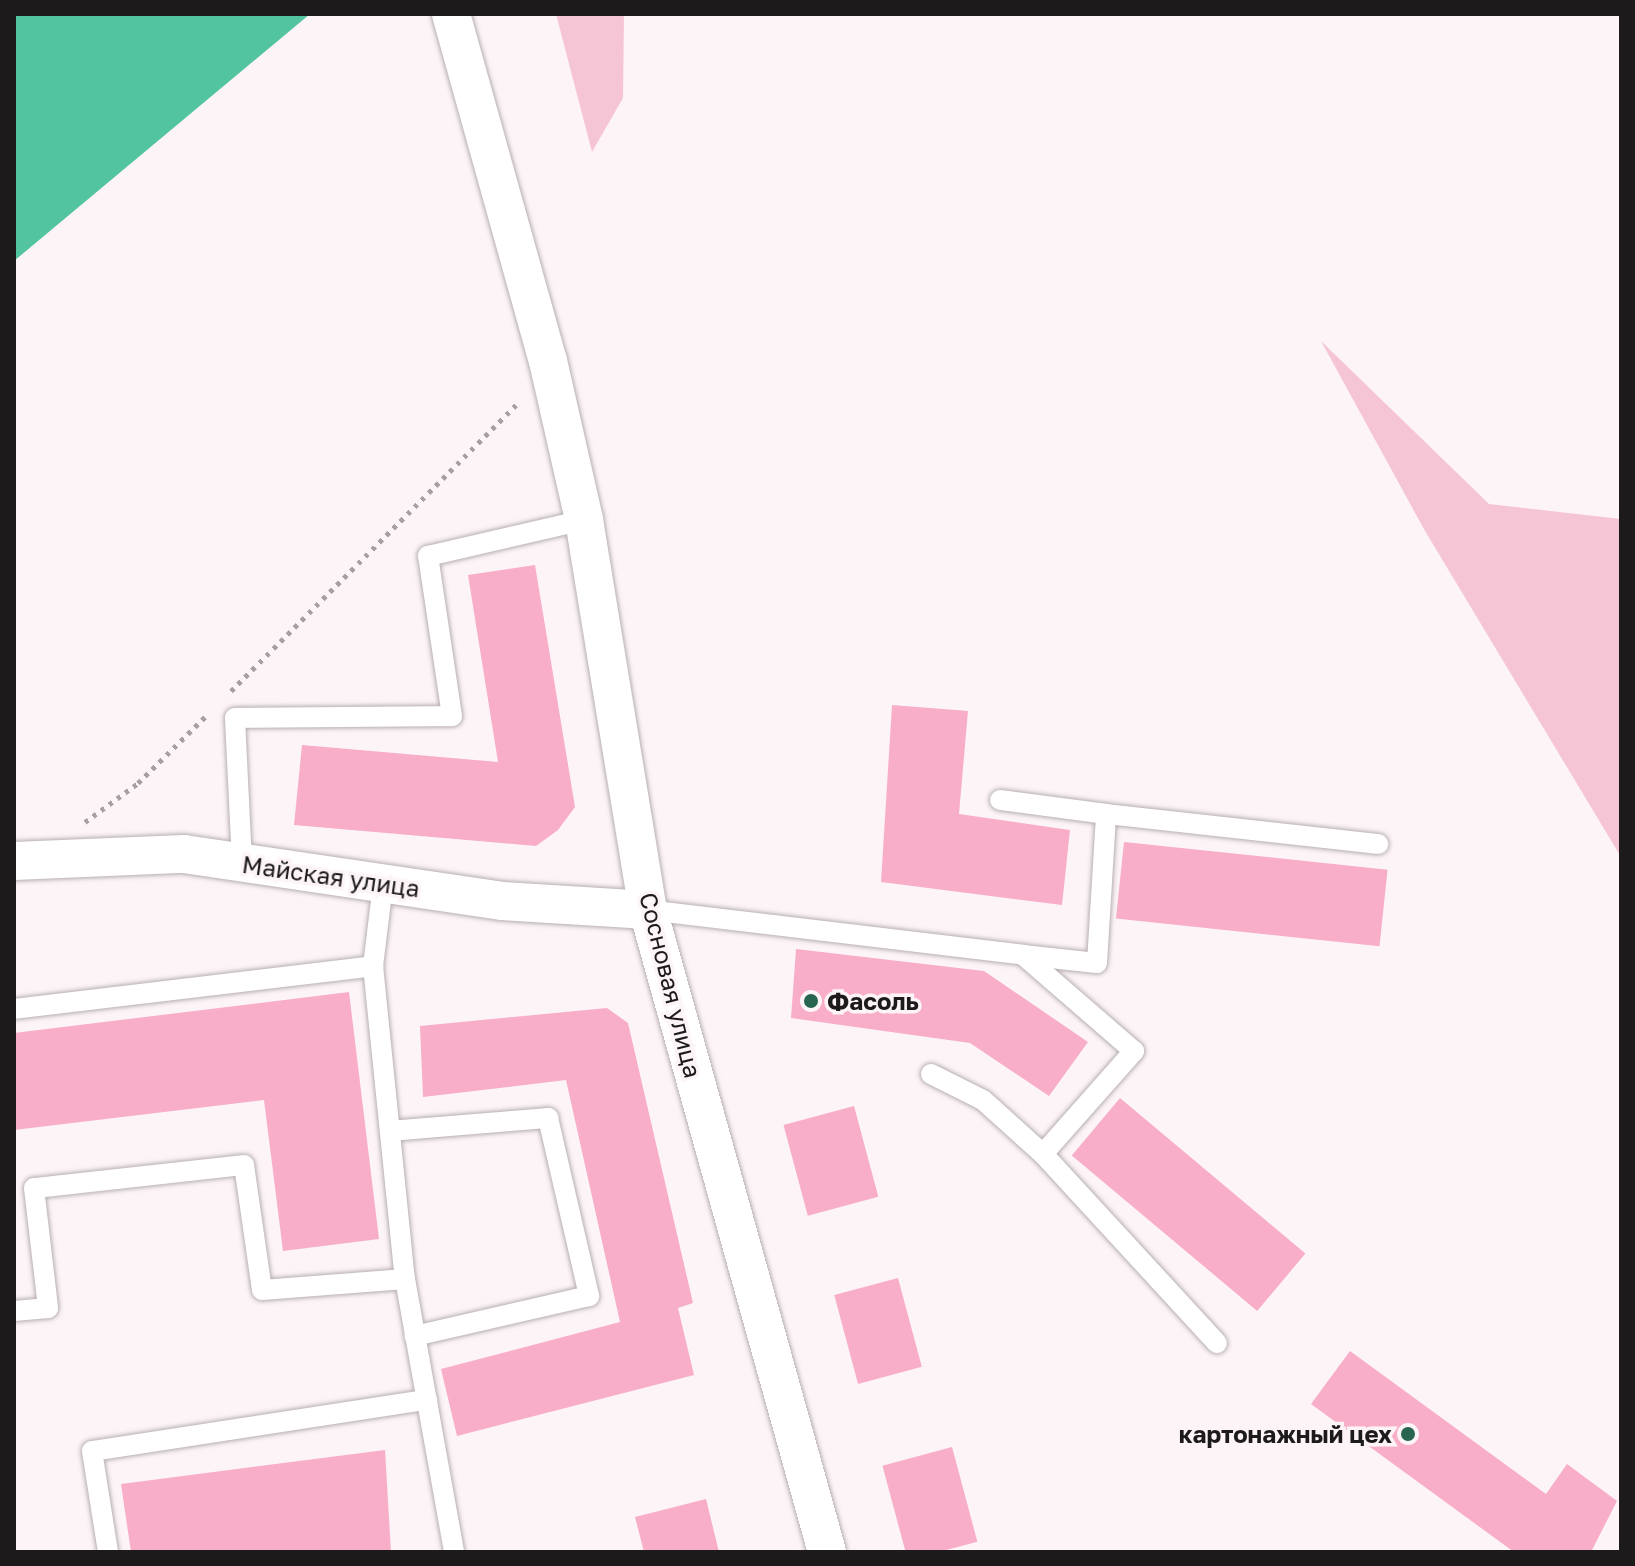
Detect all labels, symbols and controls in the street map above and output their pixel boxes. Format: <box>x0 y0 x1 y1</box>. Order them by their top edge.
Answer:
street label: Майская улица <box>240 849 422 903</box>
street label: Сосновая улица <box>634 889 708 1081</box>
place label: Фасоль <box>827 987 919 1015</box>
marker: Фасоль <box>802 992 820 1010</box>
place label: картонажный цех <box>1179 1420 1392 1448</box>
marker: картонажный цех <box>1399 1425 1417 1443</box>

